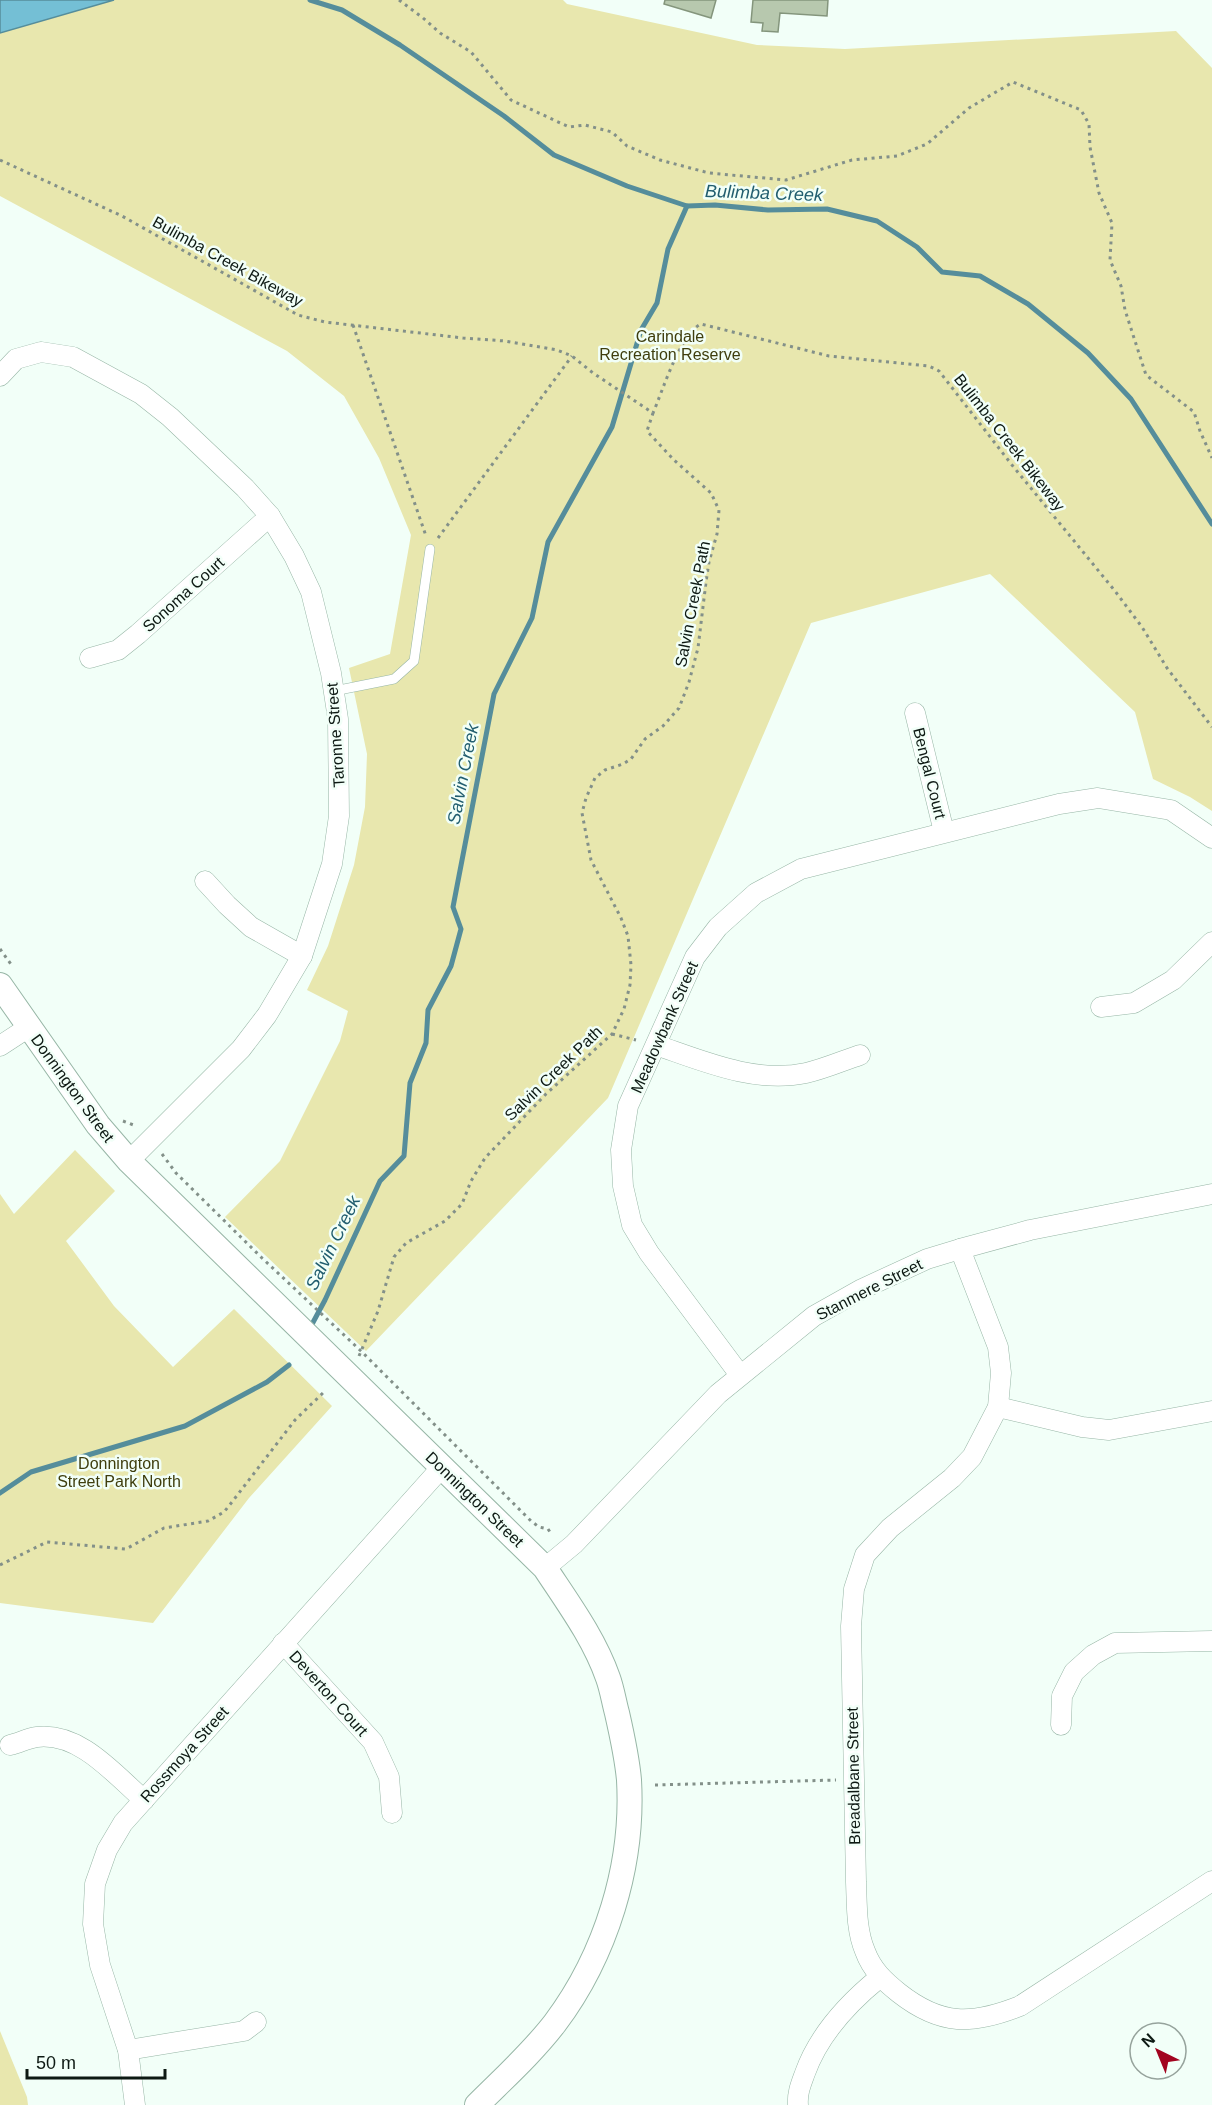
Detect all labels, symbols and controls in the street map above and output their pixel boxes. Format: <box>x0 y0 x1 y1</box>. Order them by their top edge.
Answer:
water label: Bulimba Creek <box>705 181 824 205</box>
street label: Bulimba Creek Bikeway <box>150 213 306 310</box>
park label: Carindale Recreation Reserve <box>599 328 741 363</box>
street label: Bulimba Creek Bikeway <box>951 371 1068 514</box>
street label: Salvin Creek Path <box>672 540 713 669</box>
street label: Sonoma Court <box>139 553 228 635</box>
street label: Taronne Street <box>323 681 348 788</box>
water label: Salvin Creek <box>443 721 483 826</box>
street label: Bengal Court <box>910 726 949 821</box>
street label: Meadowbank Street <box>628 958 701 1096</box>
street label: Salvin Creek Path <box>501 1023 605 1124</box>
street label: Donnington Street <box>28 1031 118 1146</box>
water label: Salvin Creek <box>302 1192 365 1293</box>
street label: Stanmere Street <box>813 1255 925 1323</box>
street label: Donnington Street <box>422 1448 527 1551</box>
park label: Donnington Street Park North <box>57 1455 181 1490</box>
street label: Deverton Court <box>286 1647 372 1740</box>
street label: Rossmoya Street <box>137 1703 232 1806</box>
street label: Breadalbane Street <box>844 1706 863 1845</box>
north arrow <box>1128 2021 1188 2081</box>
text: N <box>1138 2030 1158 2051</box>
scale bar <box>27 2042 165 2080</box>
text: 50 m <box>36 2053 76 2073</box>

